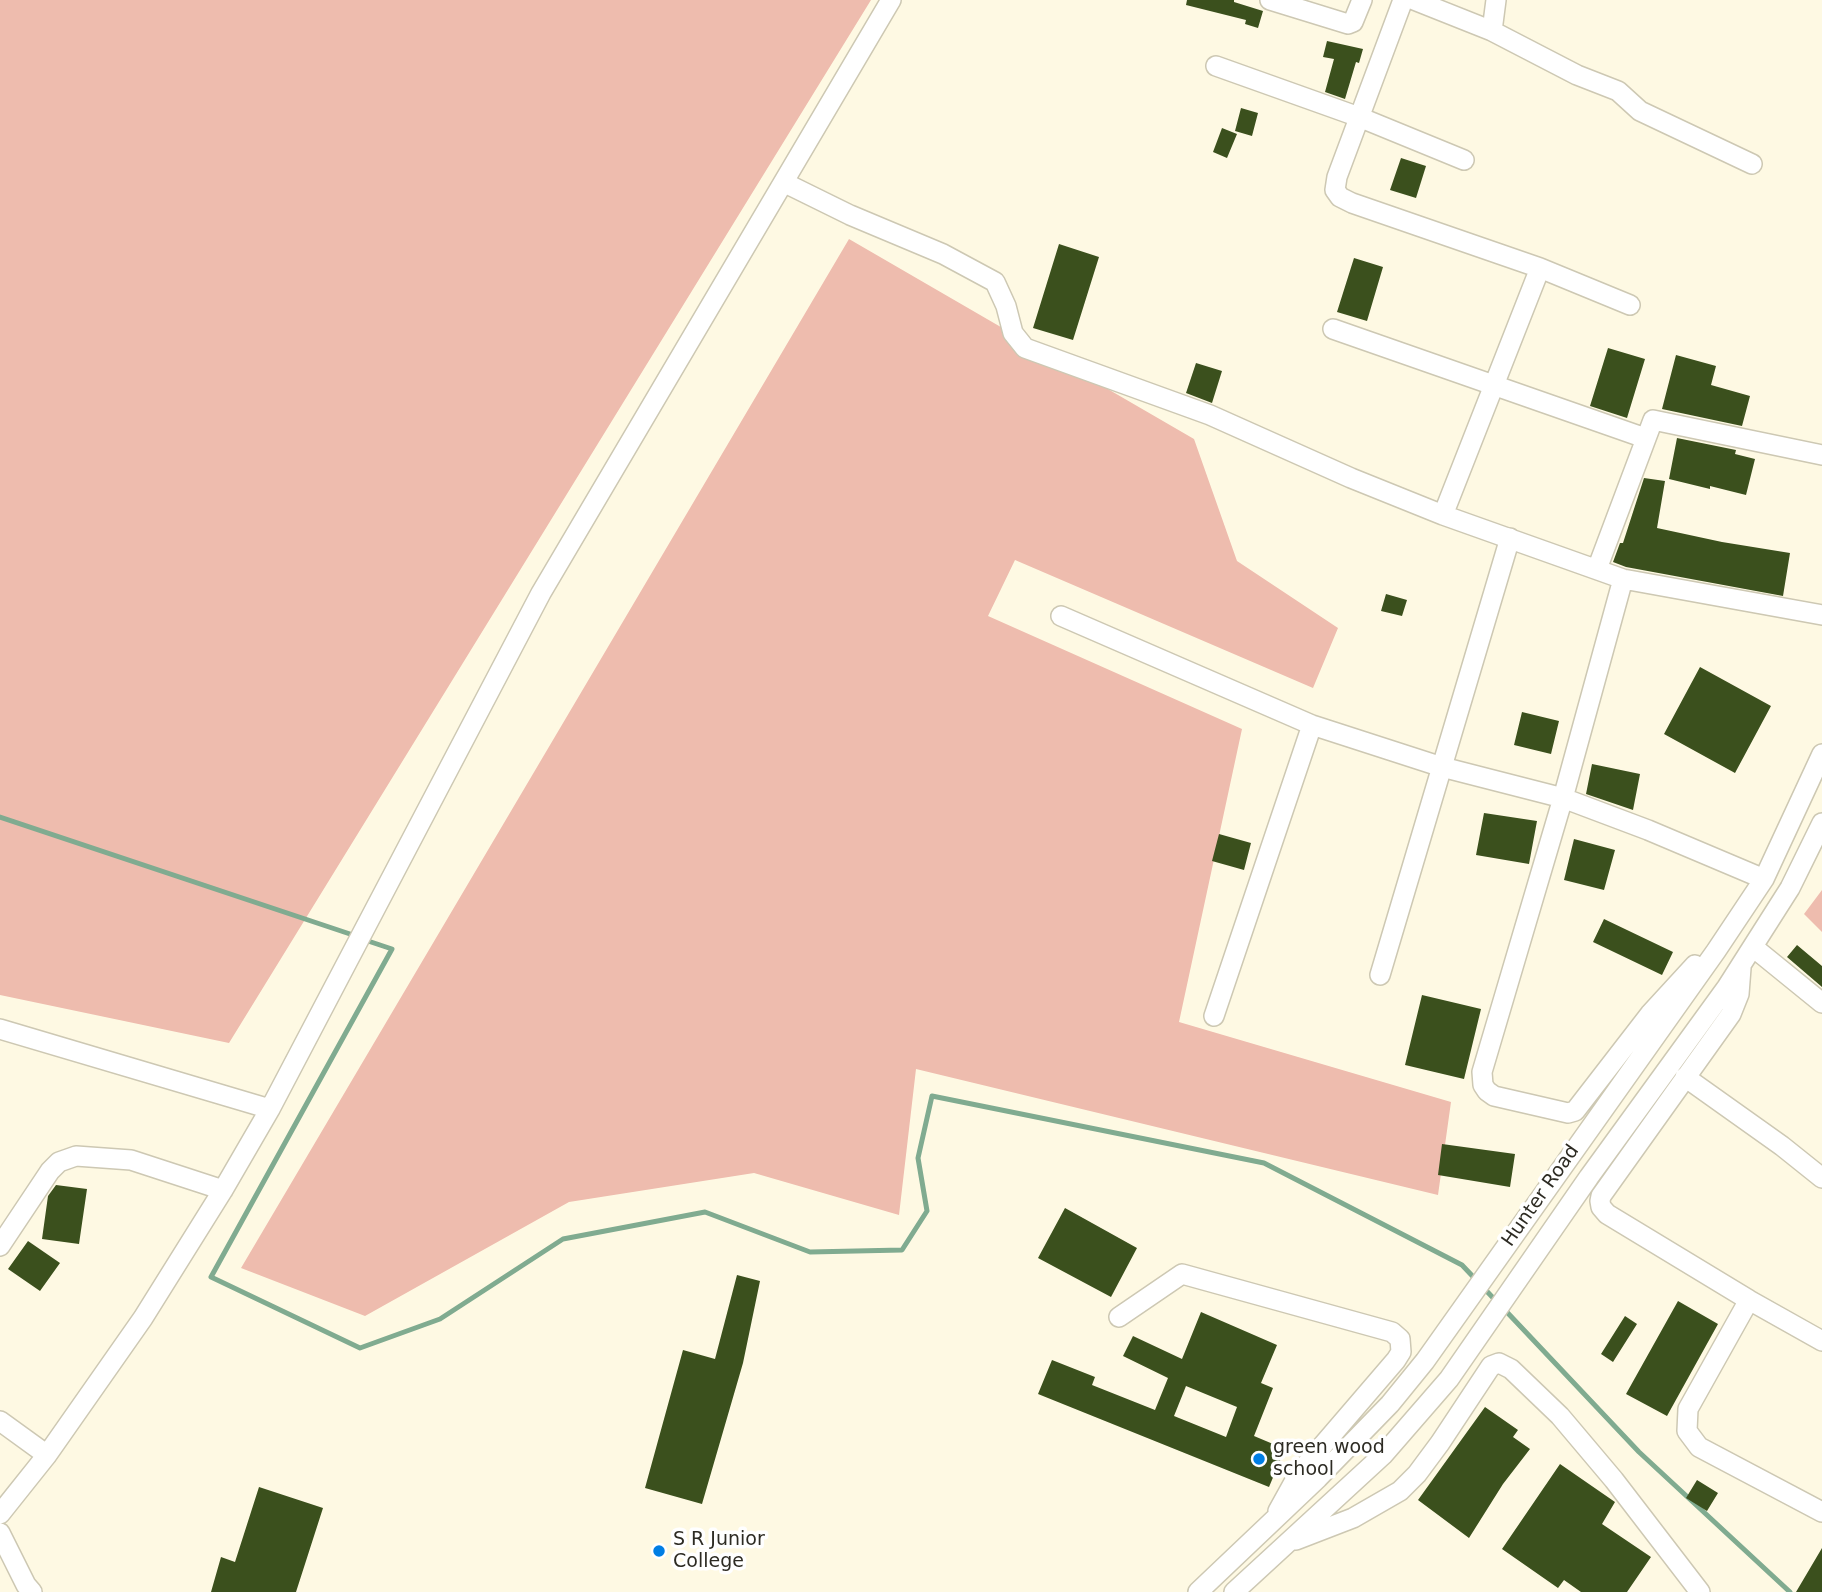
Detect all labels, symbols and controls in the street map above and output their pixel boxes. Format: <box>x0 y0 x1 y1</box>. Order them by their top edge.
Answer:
street label: Hunter Road <box>1498 1141 1584 1251</box>
place label: green wood school <box>1273 1437 1385 1481</box>
marker: green wood school <box>1251 1451 1267 1467</box>
place label: S R Junior College <box>673 1529 765 1573</box>
marker: S R Junior College <box>651 1543 667 1559</box>

